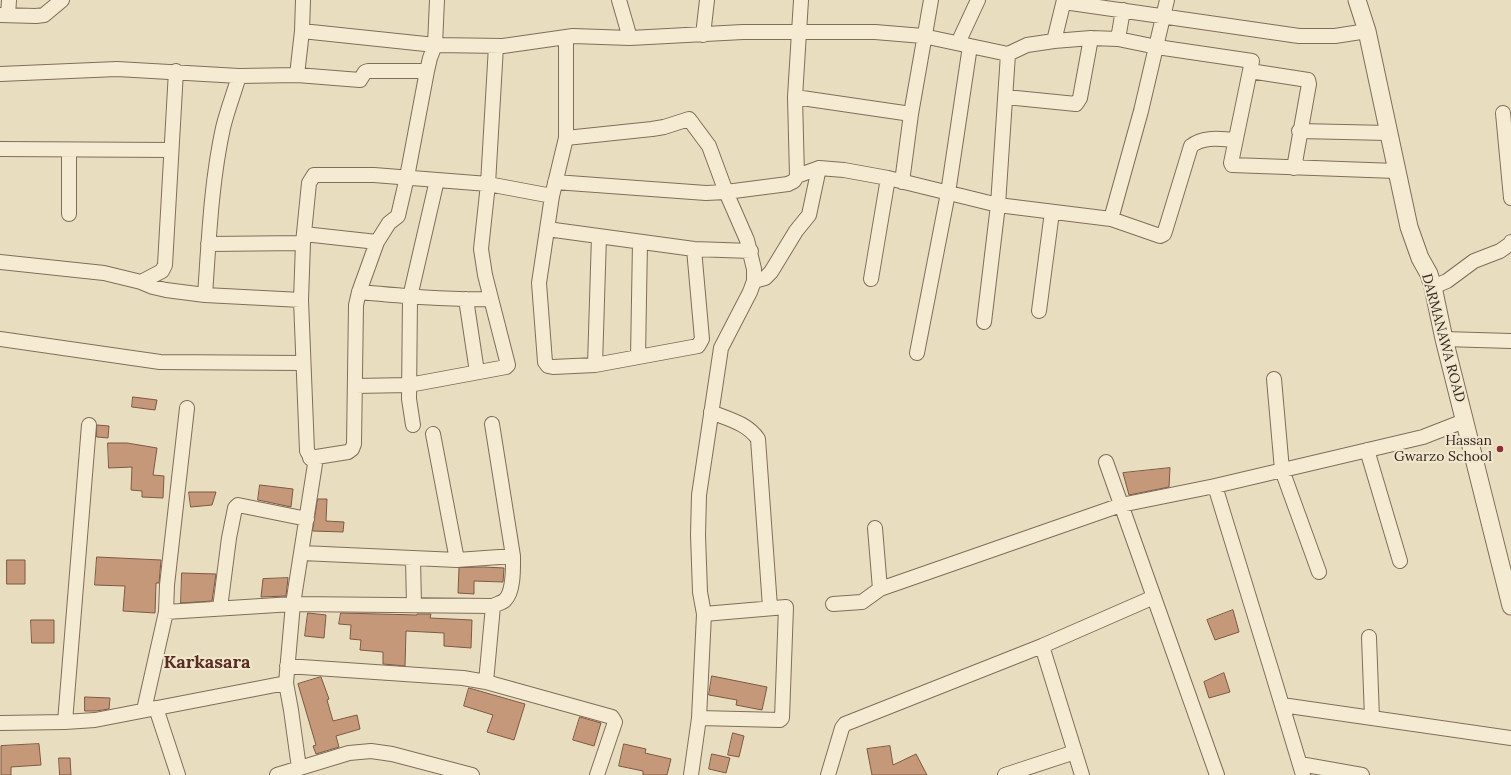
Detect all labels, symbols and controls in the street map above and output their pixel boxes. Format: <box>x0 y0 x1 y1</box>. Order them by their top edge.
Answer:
street label: DARMANAWA ROAD <box>1418 272 1468 404</box>
place label: Hassan Gwarzo School <box>1394 433 1492 466</box>
marker: Hassan Gwarzo School <box>1495 444 1505 454</box>
district label: Karkasara <box>164 652 250 674</box>

